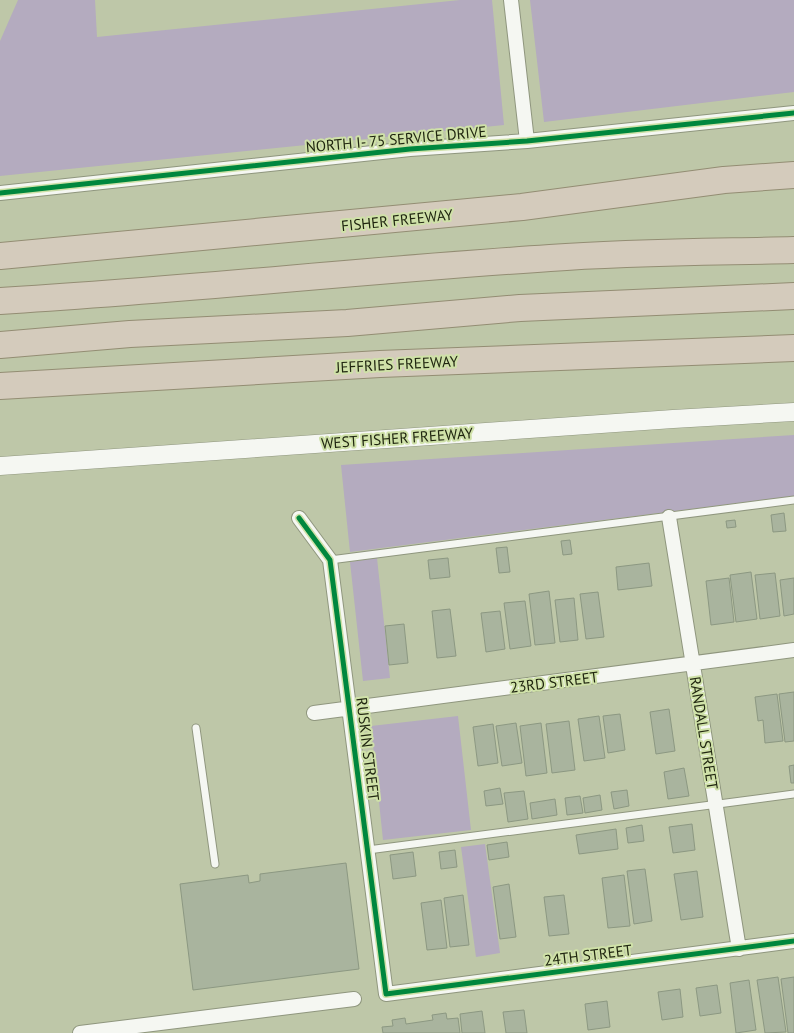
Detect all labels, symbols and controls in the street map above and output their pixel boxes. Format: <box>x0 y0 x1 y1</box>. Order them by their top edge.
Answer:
street label: NORTH I- 75 SERVICE DRIVE <box>305 122 487 156</box>
street label: FISHER FREEWAY <box>340 205 454 235</box>
street label: JEFFRIES FREEWAY <box>335 351 459 377</box>
street label: WEST FISHER FREEWAY <box>320 423 474 453</box>
street label: 23RD STREET <box>509 667 600 697</box>
street label: RANDALL STREET <box>686 675 722 792</box>
street label: RUSKIN STREET <box>352 696 384 802</box>
street label: 24TH STREET <box>543 940 634 970</box>

